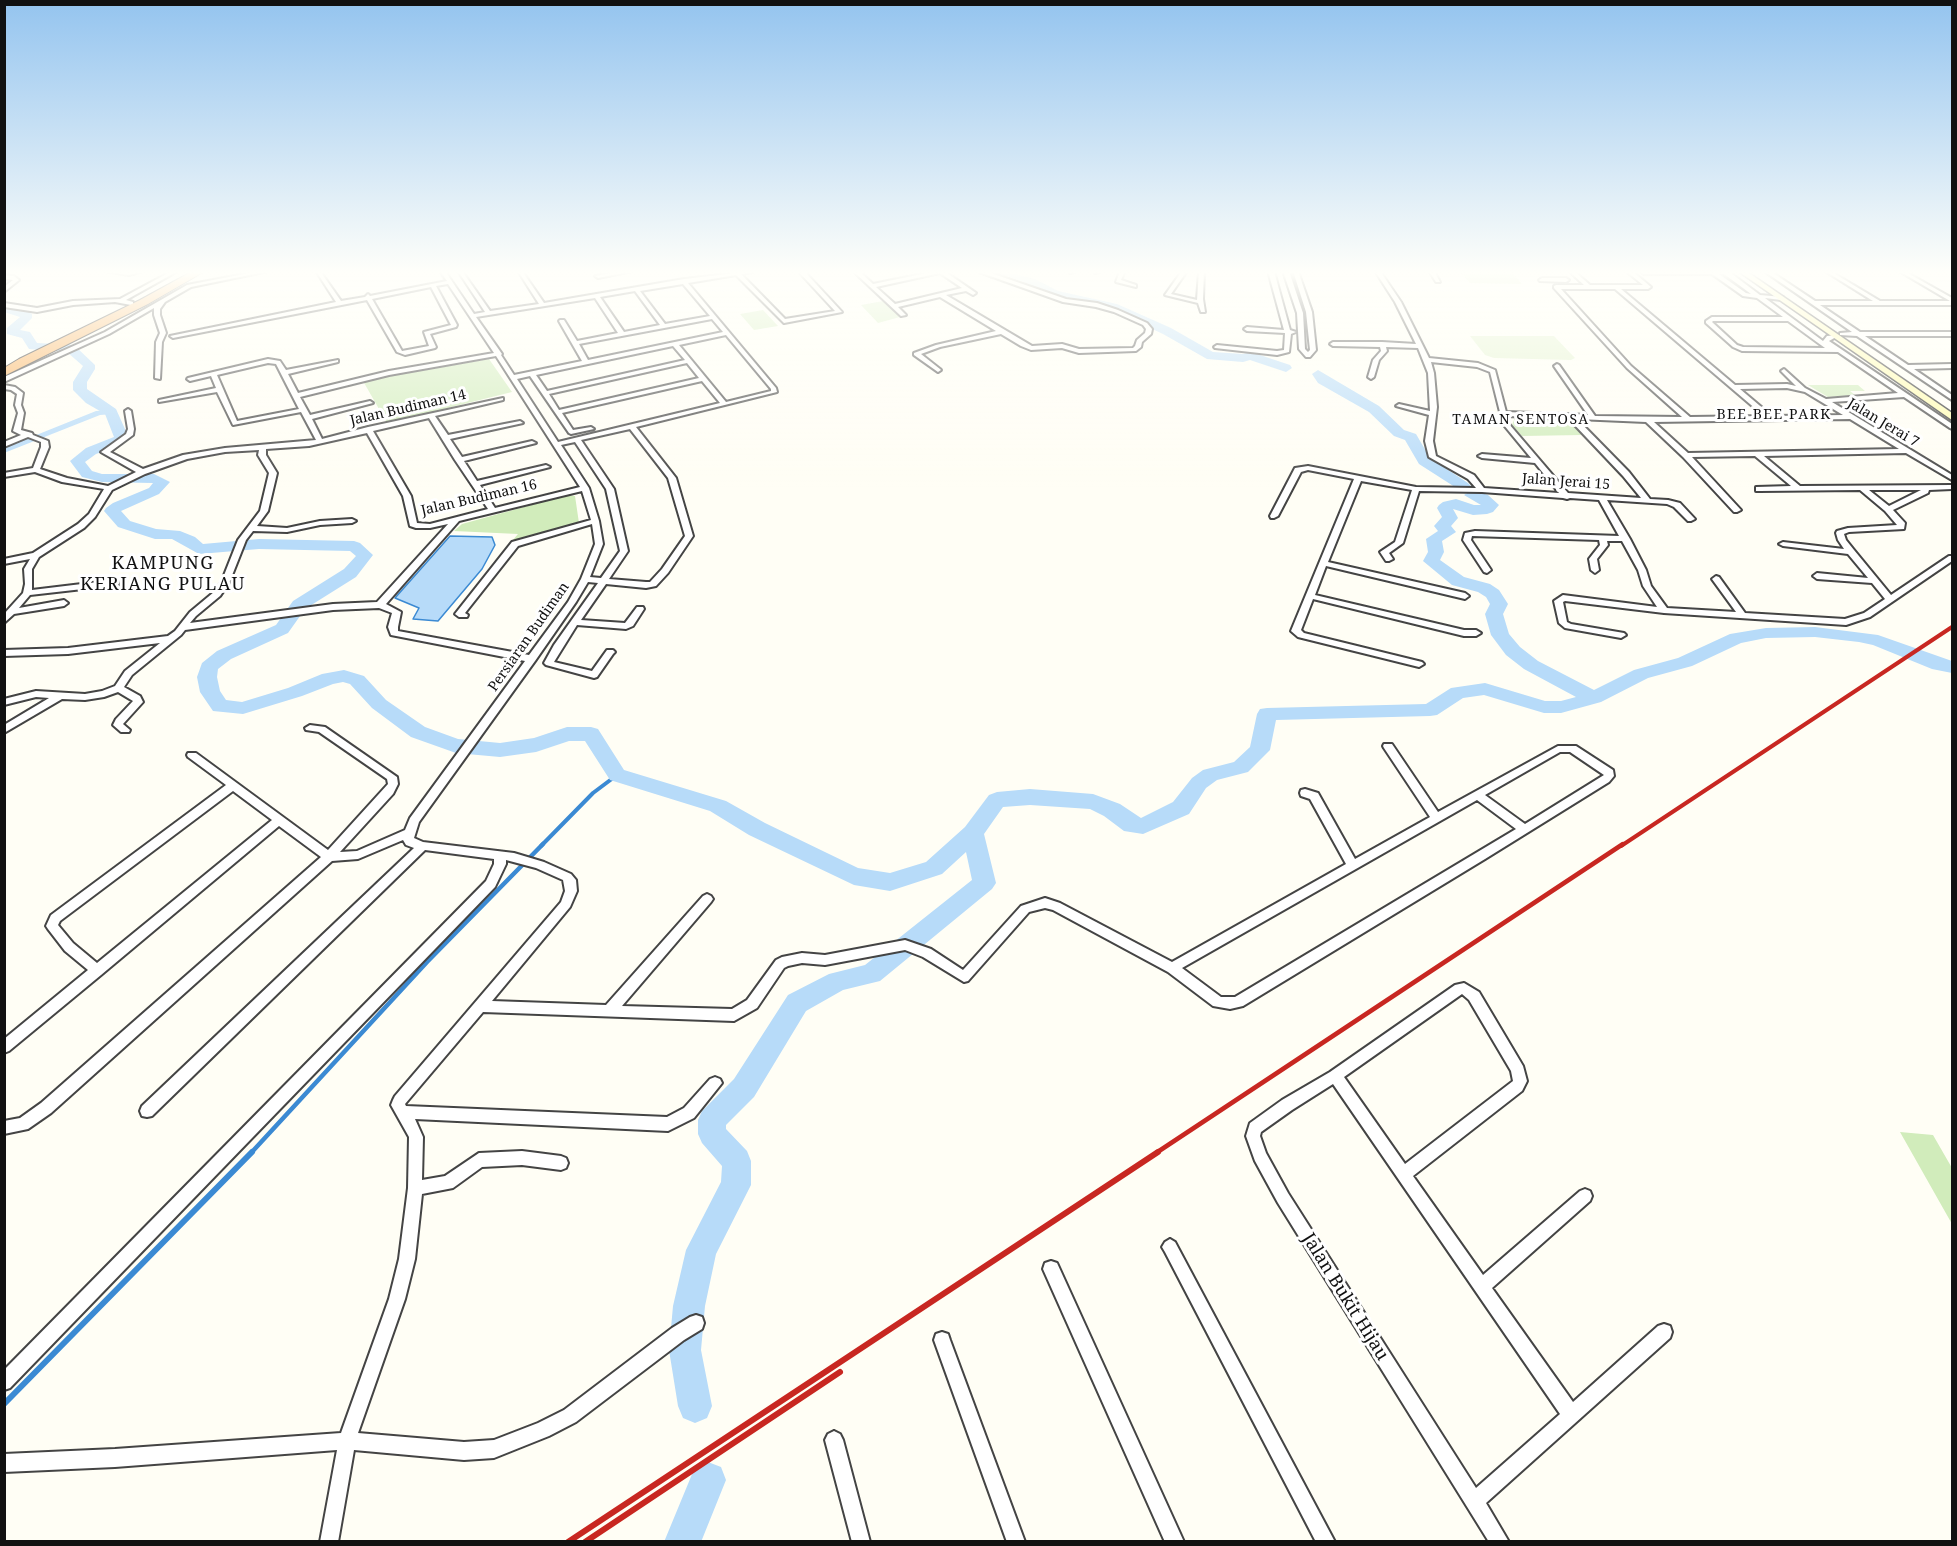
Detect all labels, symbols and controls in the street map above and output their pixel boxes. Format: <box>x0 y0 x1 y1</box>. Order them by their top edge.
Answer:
street label: Jalan Budiman 14 <box>348 387 468 429</box>
street label: Jalan Jerai 7 <box>1844 395 1922 451</box>
district label: BEE BEE PARK <box>1716 407 1832 423</box>
district label: TAMAN SENTOSA <box>1452 412 1590 428</box>
street label: Jalan Jerai 15 <box>1521 471 1611 493</box>
street label: Jalan Budiman 16 <box>419 477 539 519</box>
district label: KAMPUNG KERIANG PULAU <box>80 553 246 596</box>
street label: Persiaran Budiman <box>485 579 573 695</box>
street label: Jalan Bukit Hijau <box>1297 1229 1393 1365</box>

